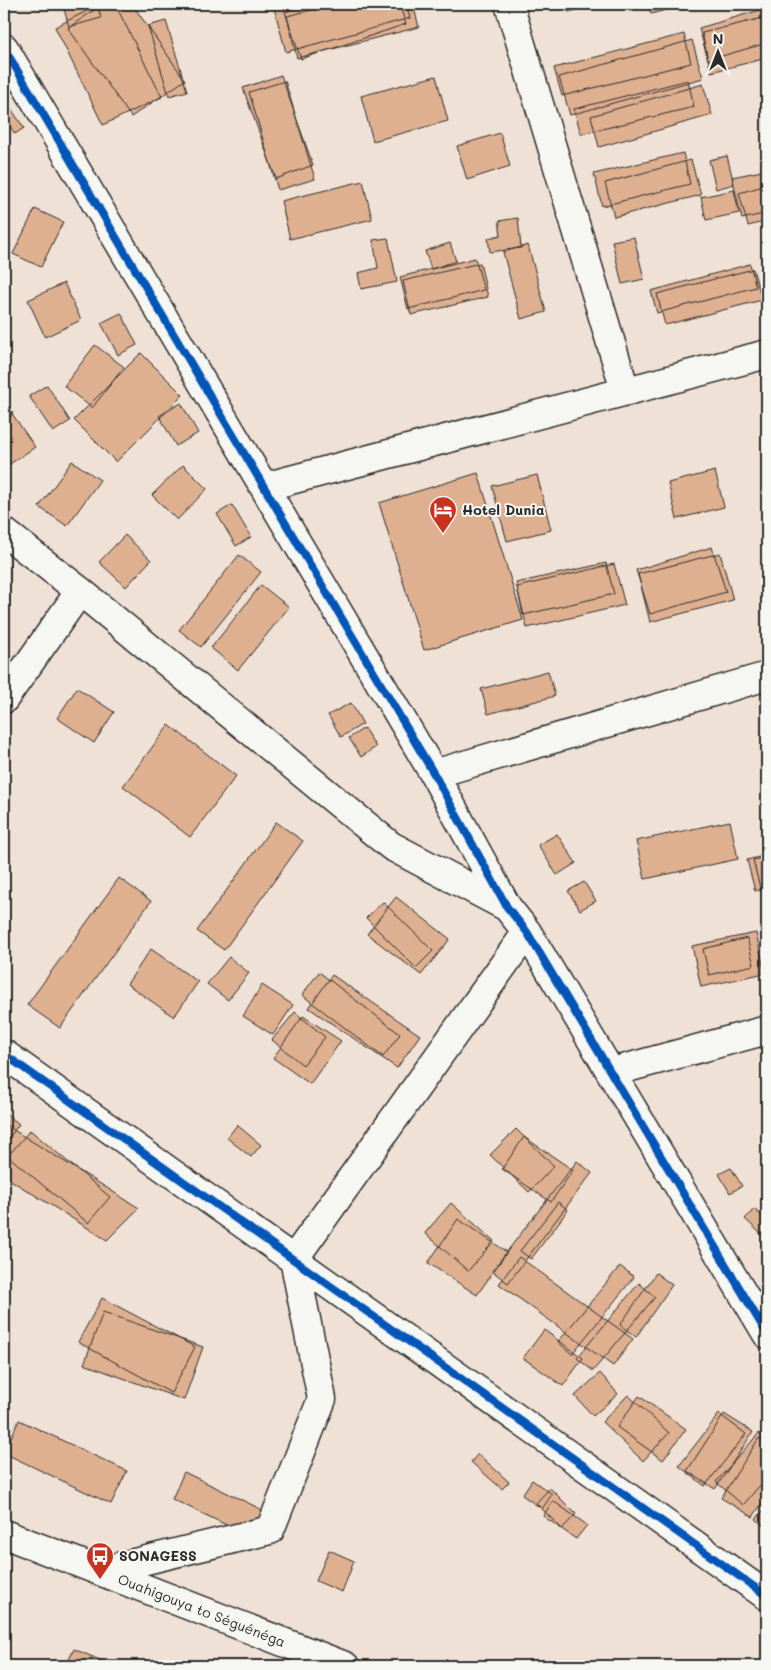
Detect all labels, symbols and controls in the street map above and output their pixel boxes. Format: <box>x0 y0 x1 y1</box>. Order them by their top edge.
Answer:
north arrow <box>694 28 744 78</box>
text: N <box>713 29 723 48</box>
hotel icon: Hotel Dunia <box>428 495 458 534</box>
place label: Hotel Dunia <box>462 500 545 519</box>
bus stop icon: SONAGESS <box>85 1541 115 1580</box>
place label: SONAGESS <box>119 1546 197 1565</box>
street label: Ouahigouya to Séguénéga <box>115 1569 288 1651</box>

